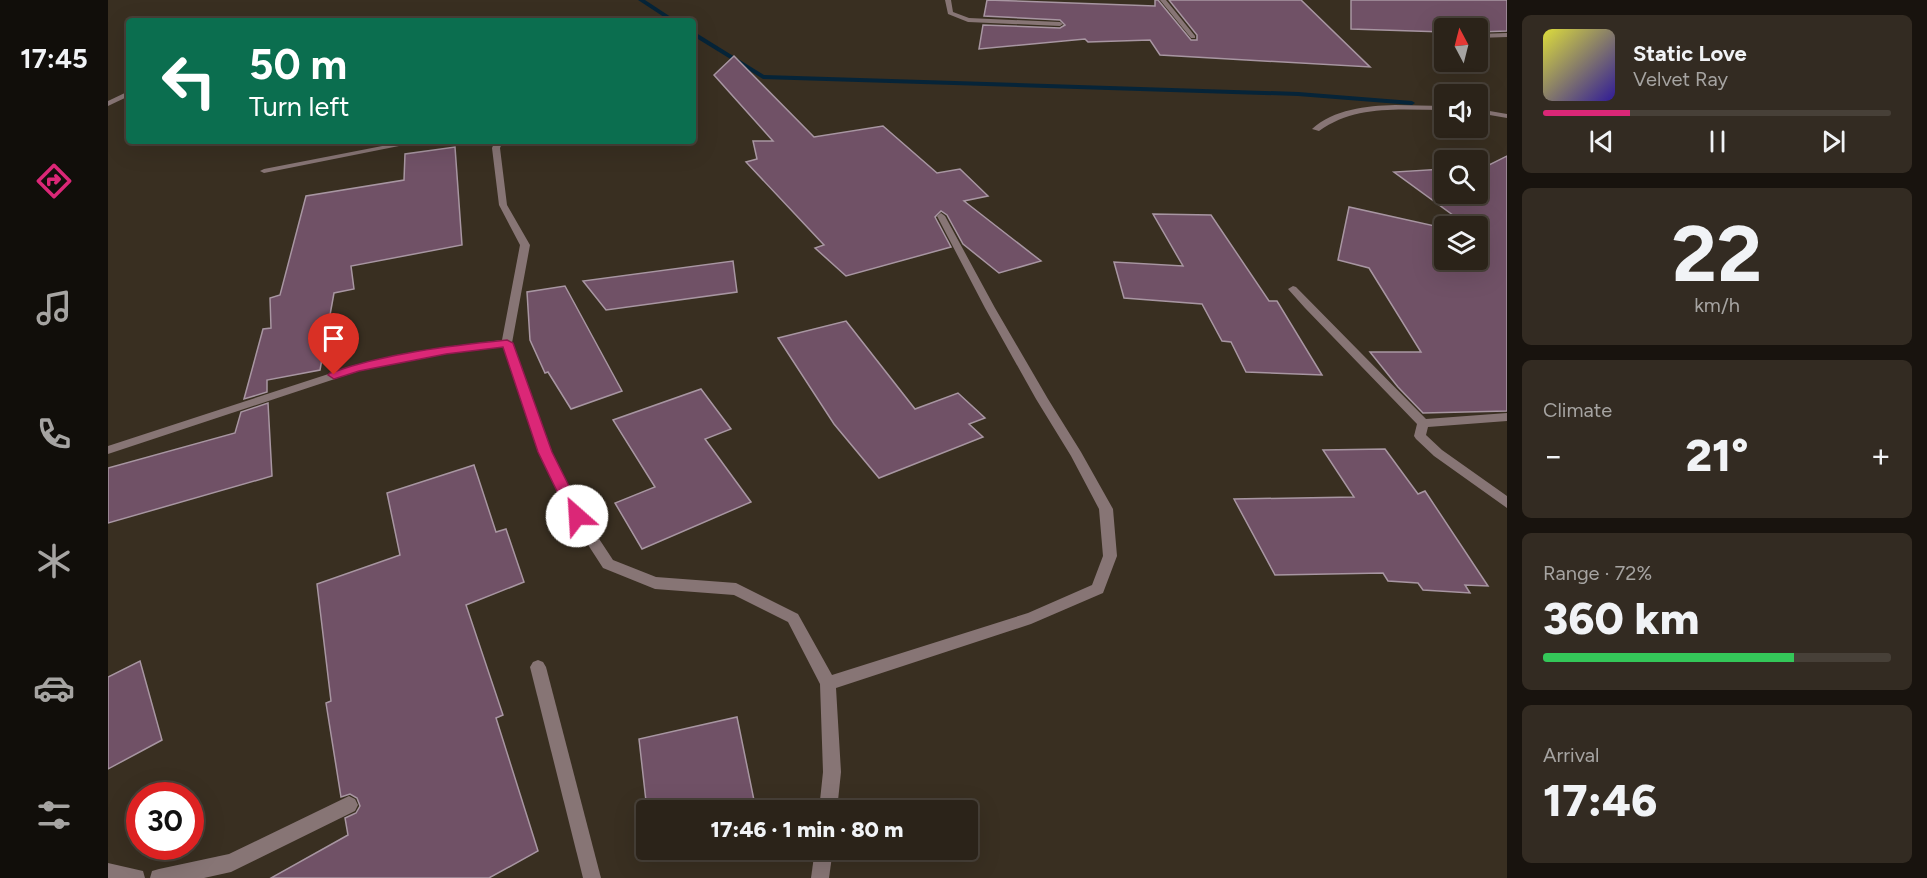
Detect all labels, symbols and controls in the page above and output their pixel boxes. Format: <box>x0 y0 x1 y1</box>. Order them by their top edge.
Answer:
north arrow <box>1434 18 1488 72</box>
map controls <box>1434 18 1488 270</box>
text: 50 m <box>249 39 347 90</box>
text: Static Love <box>1633 40 1747 67</box>
text: 17:45 <box>20 42 88 75</box>
icon: left <box>150 42 228 120</box>
text: Velvet Ray <box>1633 67 1728 91</box>
button: sound <box>1434 84 1488 138</box>
text: Turn left <box>249 90 349 123</box>
icon: previous <box>1585 125 1618 158</box>
icon: pause <box>1701 125 1734 158</box>
icon: next <box>1817 125 1850 158</box>
button: search <box>1434 150 1488 204</box>
icon: directions <box>33 160 75 202</box>
text: 22 <box>1672 207 1762 301</box>
button: layers <box>1434 216 1488 270</box>
icon: music <box>33 287 75 329</box>
text: km/h <box>1694 293 1740 317</box>
pin <box>308 313 359 375</box>
icon: arrive <box>317 322 350 355</box>
text: Climate <box>1543 398 1612 422</box>
icon: phone <box>33 413 75 455</box>
text: 21° <box>1686 428 1748 482</box>
text: − <box>1543 436 1564 475</box>
text: + <box>1870 436 1891 475</box>
position arrow <box>545 484 609 548</box>
icon: climate <box>33 540 75 582</box>
text: Range · 72% <box>1543 561 1652 585</box>
text: 360 km <box>1543 591 1699 645</box>
icon: car <box>33 667 75 709</box>
text: Arrival <box>1543 743 1599 767</box>
text: 17:46 <box>1543 773 1657 827</box>
speed limit sign: 30 <box>126 782 204 860</box>
icon: filters <box>33 794 75 836</box>
text: 17:46 · 1 min · 80 m <box>711 816 903 843</box>

